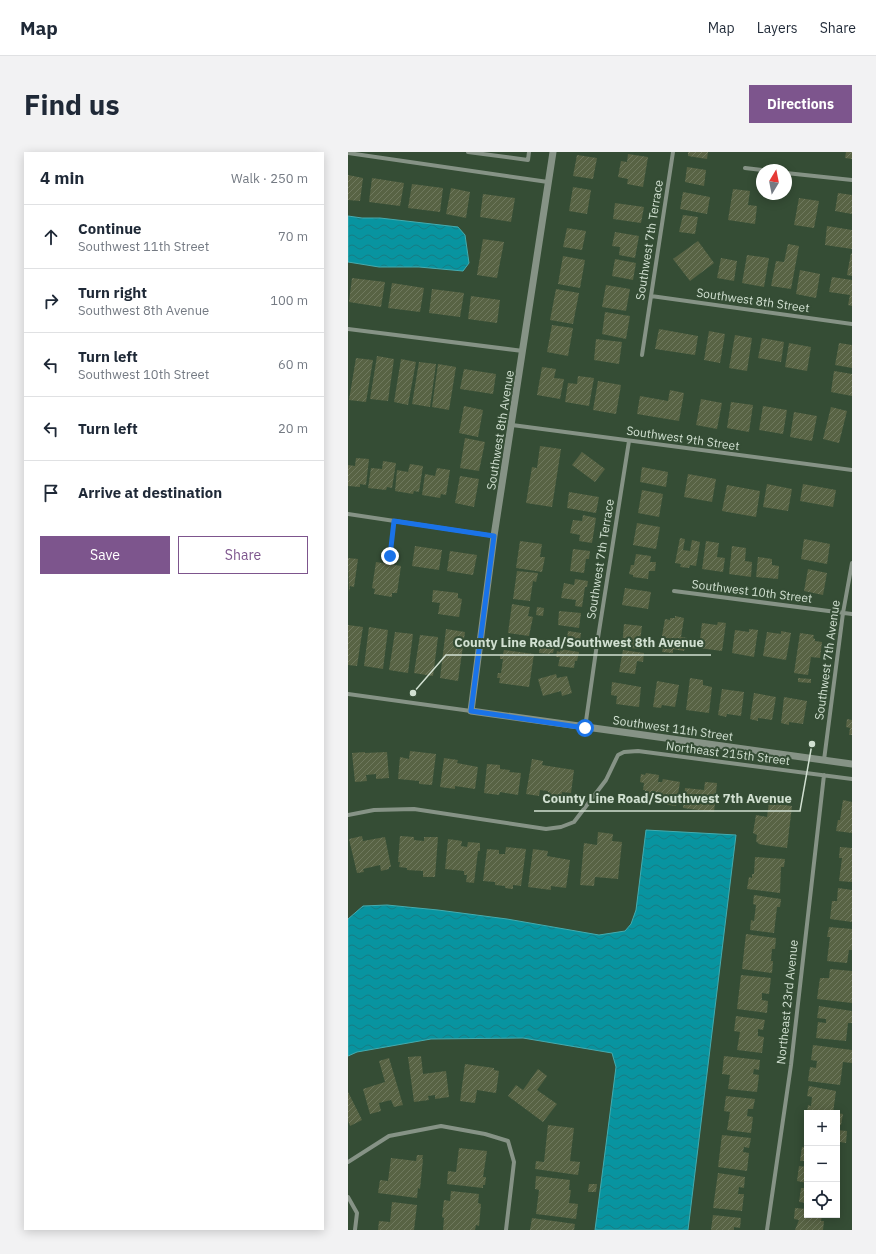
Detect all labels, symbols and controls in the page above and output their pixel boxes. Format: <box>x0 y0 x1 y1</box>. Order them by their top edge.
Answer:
text: Map <box>20 16 58 40</box>
text: Map <box>708 19 735 37</box>
text: Layers <box>757 19 798 37</box>
text: Share <box>820 19 856 37</box>
button: Directions <box>749 85 852 123</box>
text: Find us <box>24 86 120 123</box>
north arrow <box>756 164 792 200</box>
text: 4 min <box>40 167 84 189</box>
text: Walk · 250 m <box>231 170 308 187</box>
street label: Southwest 7th Terrace <box>632 178 666 301</box>
text: Continue <box>78 219 142 238</box>
icon: ahead <box>40 226 62 248</box>
text: 70 m <box>278 228 308 245</box>
text: Southwest 11th Street <box>78 238 209 255</box>
text: Turn right <box>78 283 147 302</box>
street label: Southwest 8th Street <box>696 285 810 315</box>
icon: right <box>40 290 62 312</box>
text: 100 m <box>270 292 308 309</box>
text: Southwest 8th Avenue <box>78 302 209 319</box>
text: Turn left <box>78 347 138 366</box>
icon: left <box>40 354 62 376</box>
text: 60 m <box>278 356 308 373</box>
text: Southwest 10th Street <box>78 366 209 383</box>
street label: Southwest 8th Avenue <box>483 369 517 491</box>
icon: left <box>40 418 62 440</box>
text: Turn left <box>78 419 138 438</box>
text: 20 m <box>278 420 308 437</box>
street label: Southwest 9th Street <box>626 423 740 453</box>
icon: arrive <box>40 482 62 504</box>
text: Arrive at destination <box>78 483 222 502</box>
street label: Southwest 7th Terrace <box>583 497 617 620</box>
button: Save <box>40 536 170 574</box>
button: Share <box>178 536 308 574</box>
route end <box>381 547 399 565</box>
street label: Southwest 10th Street <box>691 576 813 606</box>
street label: Southwest 7th Avenue <box>811 599 843 721</box>
callout: County Line Road/Southwest 8th Avenue <box>446 630 711 655</box>
text: County Line Road/Southwest 8th Avenue <box>454 634 704 651</box>
street label: Southwest 11th Street <box>612 712 734 744</box>
route start <box>576 719 594 737</box>
street label: Northeast 215th Street <box>665 738 791 768</box>
callout: County Line Road/Southwest 7th Avenue <box>534 786 800 811</box>
text: County Line Road/Southwest 7th Avenue <box>542 790 792 807</box>
street label: Northeast 23rd Avenue <box>773 939 801 1065</box>
map controls <box>804 1110 840 1218</box>
button: + <box>804 1110 840 1146</box>
button: − <box>804 1146 840 1182</box>
button: locate <box>804 1182 840 1218</box>

